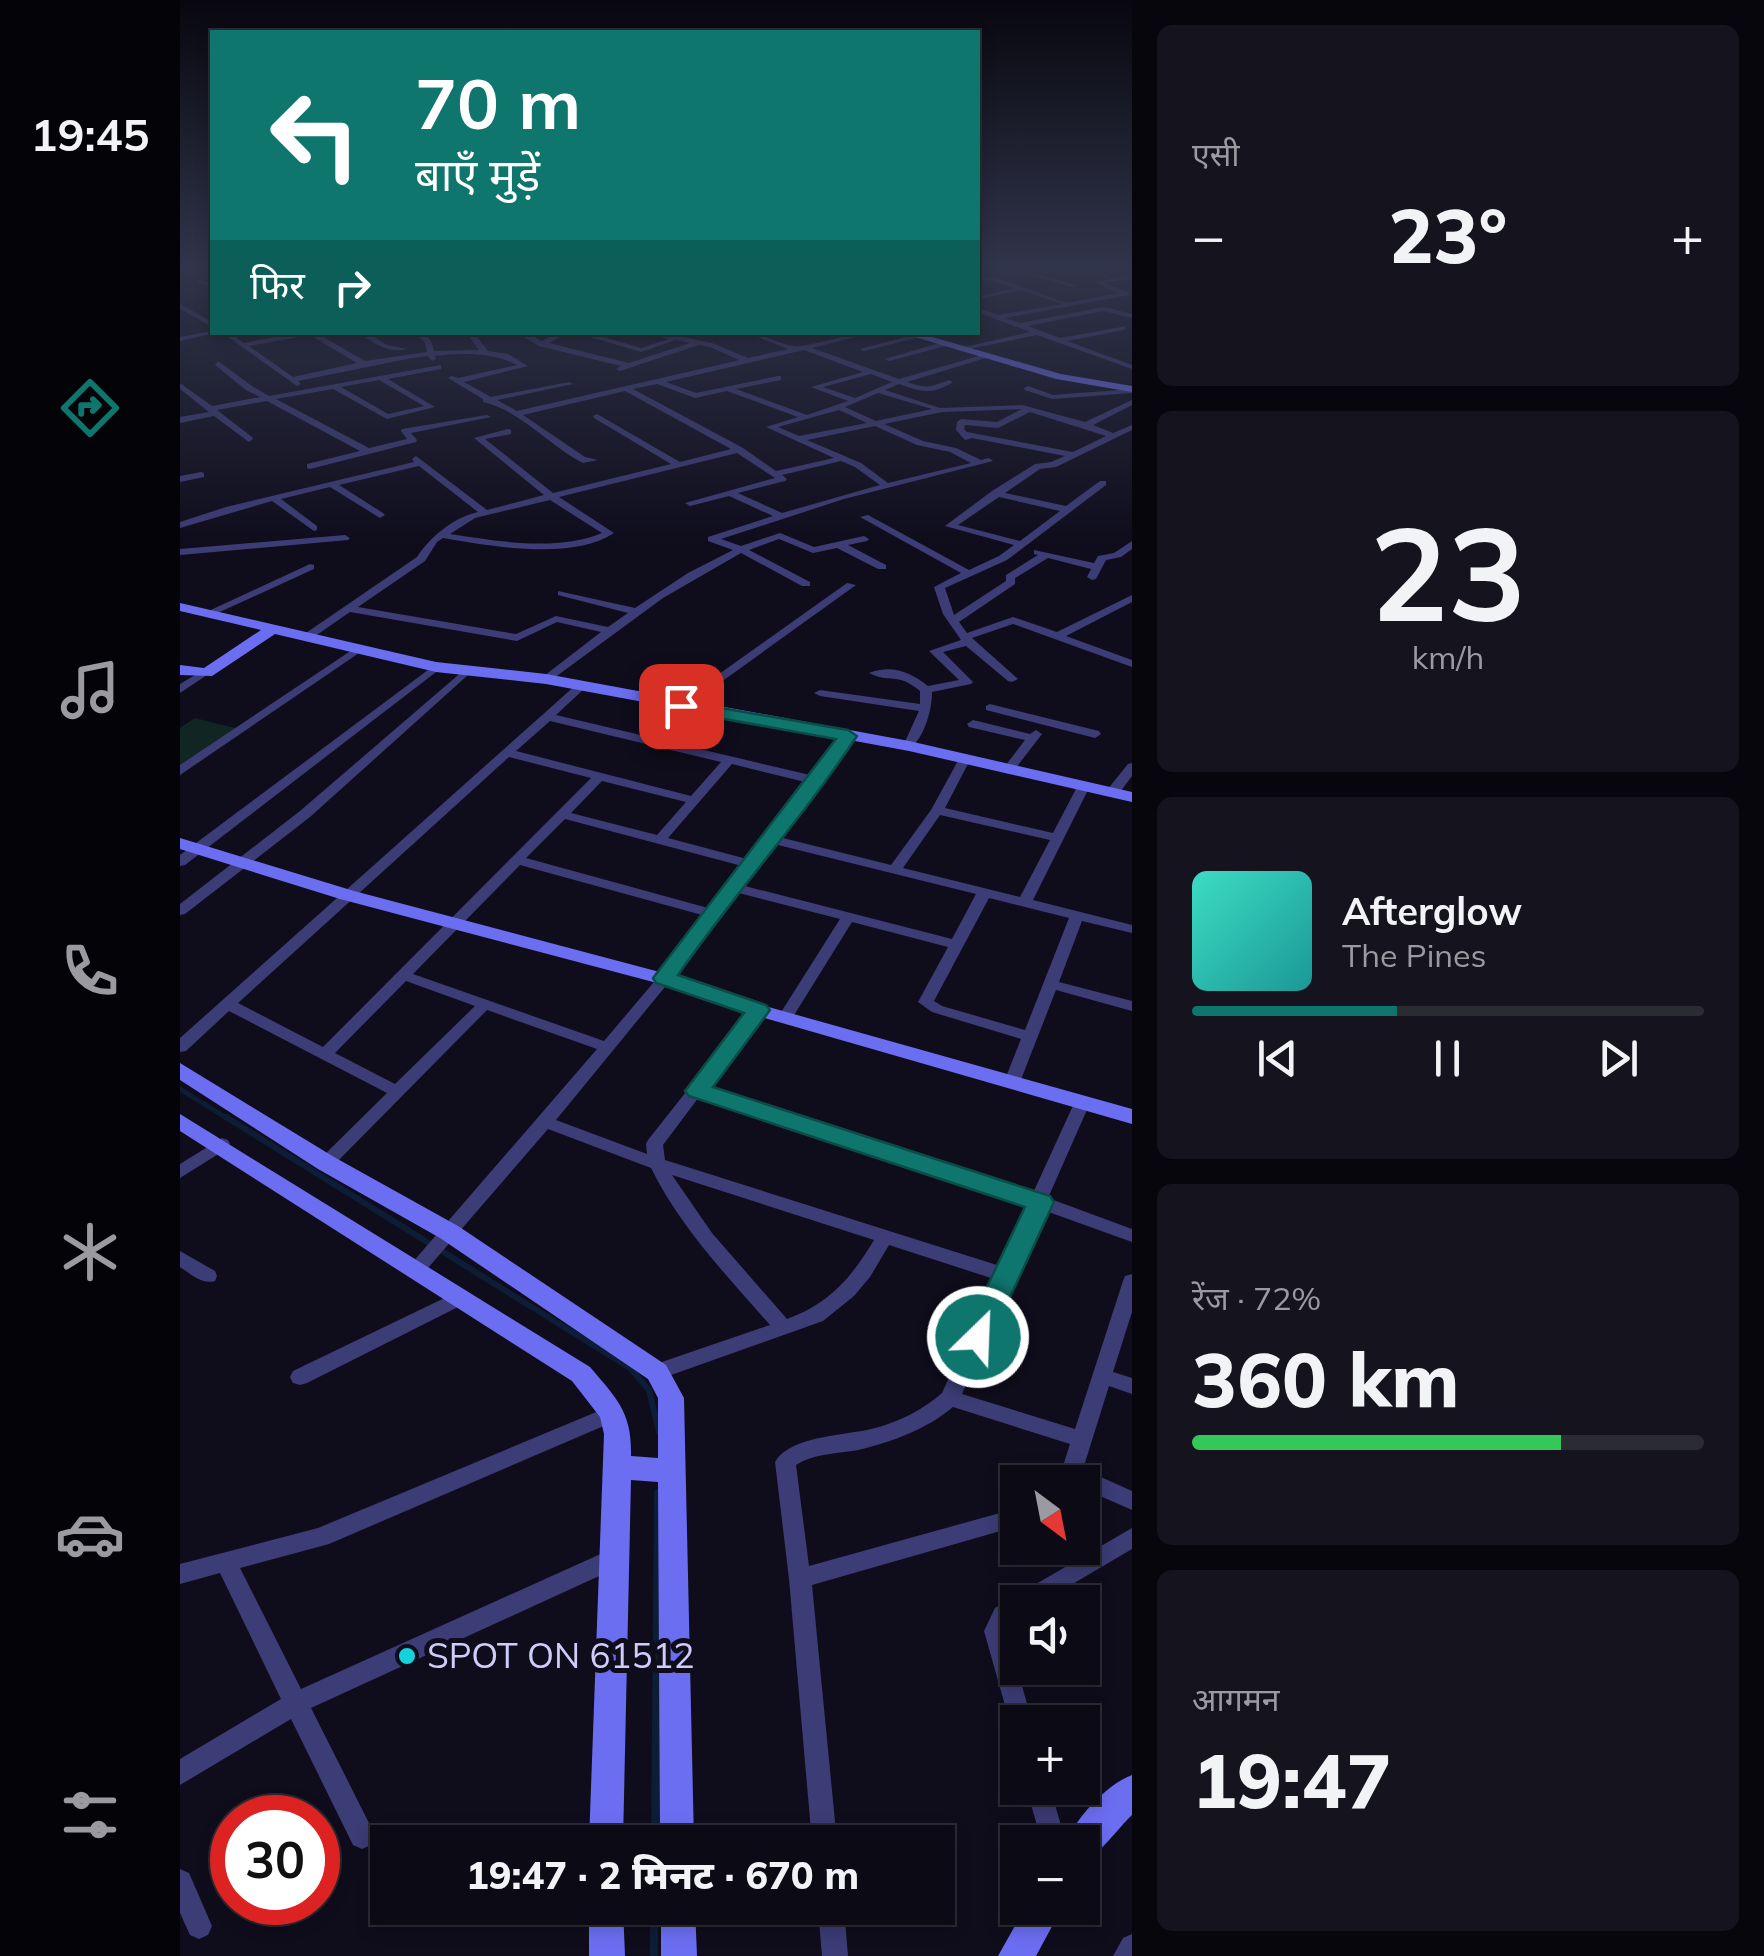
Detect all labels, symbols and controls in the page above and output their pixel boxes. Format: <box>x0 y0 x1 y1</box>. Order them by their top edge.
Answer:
text: 70 m <box>415 59 581 147</box>
icon: left <box>250 70 380 200</box>
text: 19:45 <box>30 106 150 162</box>
text: एसी <box>1192 134 1240 174</box>
text: बाएँ मुड़ें <box>415 146 540 202</box>
text: 23° <box>1389 188 1507 282</box>
text: − <box>1192 201 1225 270</box>
text: + <box>1671 201 1704 270</box>
icon: right <box>325 260 380 315</box>
text: फिर <box>250 261 305 309</box>
icon: directions <box>55 373 125 443</box>
text: 23 <box>1370 490 1526 654</box>
text: km/h <box>1412 637 1484 677</box>
icon: music <box>55 655 125 725</box>
pin <box>639 664 724 749</box>
icon: arrive <box>654 679 709 734</box>
text: Afterglow <box>1342 887 1522 935</box>
text: The Pines <box>1342 935 1486 975</box>
icon: phone <box>55 936 125 1006</box>
icon: previous <box>1250 1031 1305 1086</box>
icon: pause <box>1420 1031 1475 1086</box>
icon: next <box>1591 1031 1646 1086</box>
icon: climate <box>55 1217 125 1287</box>
text: रेंज · 72% <box>1192 1278 1321 1318</box>
position arrow <box>926 1285 1030 1389</box>
text: 360 km <box>1192 1332 1460 1426</box>
north arrow <box>1000 1465 1100 1565</box>
map controls <box>1000 1465 1100 1925</box>
icon: car <box>55 1499 125 1569</box>
button: sound <box>1000 1585 1100 1685</box>
place label: SPOT ON 61512 <box>427 1633 694 1677</box>
marker: SPOT ON 61512 <box>396 1645 418 1667</box>
text: आगमन <box>1192 1679 1280 1719</box>
button: + <box>1000 1705 1100 1805</box>
text: 19:47 <box>1192 1733 1392 1827</box>
icon: filters <box>55 1780 125 1850</box>
speed limit sign: 30 <box>210 1795 340 1925</box>
button: − <box>1000 1825 1100 1925</box>
text: 19:47 · 2 मिनट · 670 m <box>466 1851 859 1899</box>

